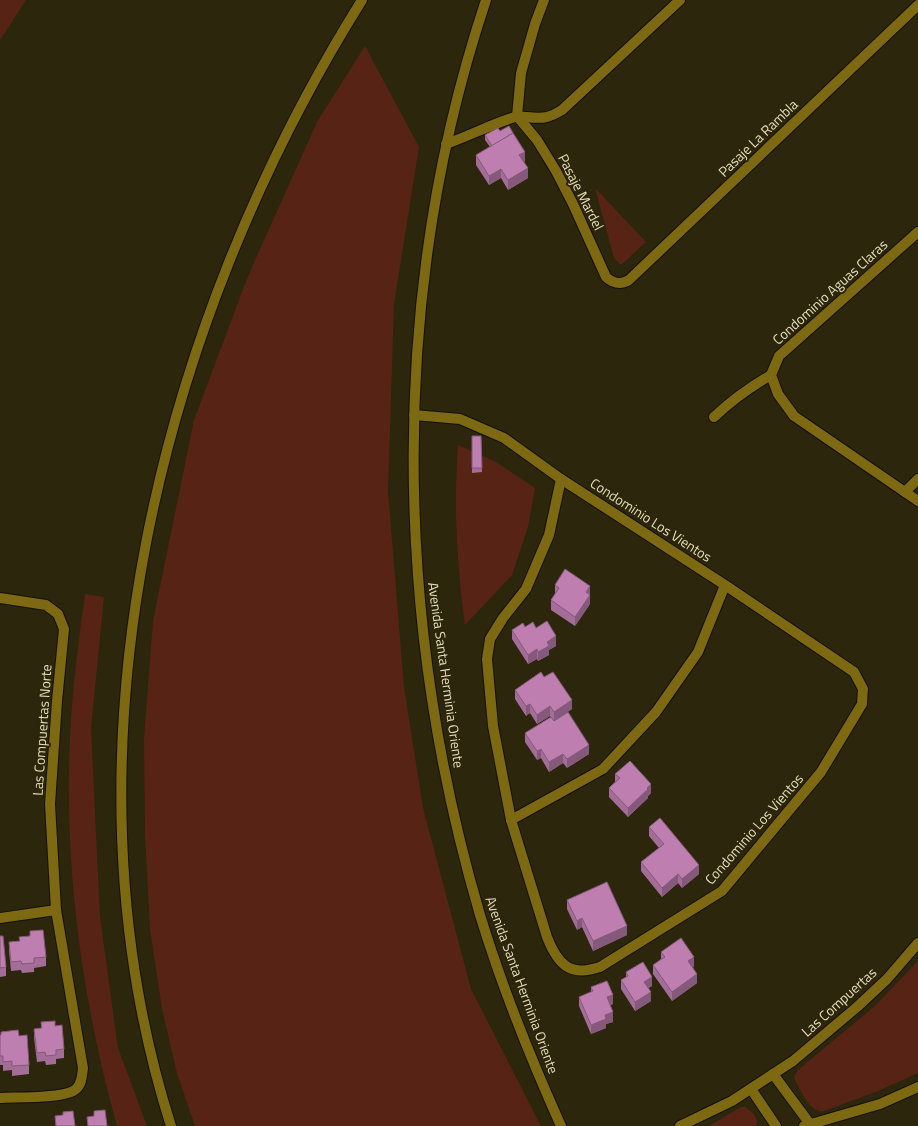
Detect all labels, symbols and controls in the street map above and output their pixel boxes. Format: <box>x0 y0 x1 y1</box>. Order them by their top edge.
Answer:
street label: Pasaje La Rambla <box>713 94 802 181</box>
street label: Pasaje Mardel <box>553 150 610 234</box>
street label: Condominio Aguas Claras <box>767 234 892 349</box>
street label: Condominio Los Vientos <box>586 472 716 567</box>
street label: Avenida Santa Herminia Oriente <box>423 581 470 769</box>
street label: Las Compuertas Norte <box>26 664 57 796</box>
street label: Condominio Los Vientos <box>699 768 808 889</box>
street label: Avenida Santa Herminia Oriente <box>481 893 564 1076</box>
street label: Las Compuertas <box>796 962 881 1041</box>

